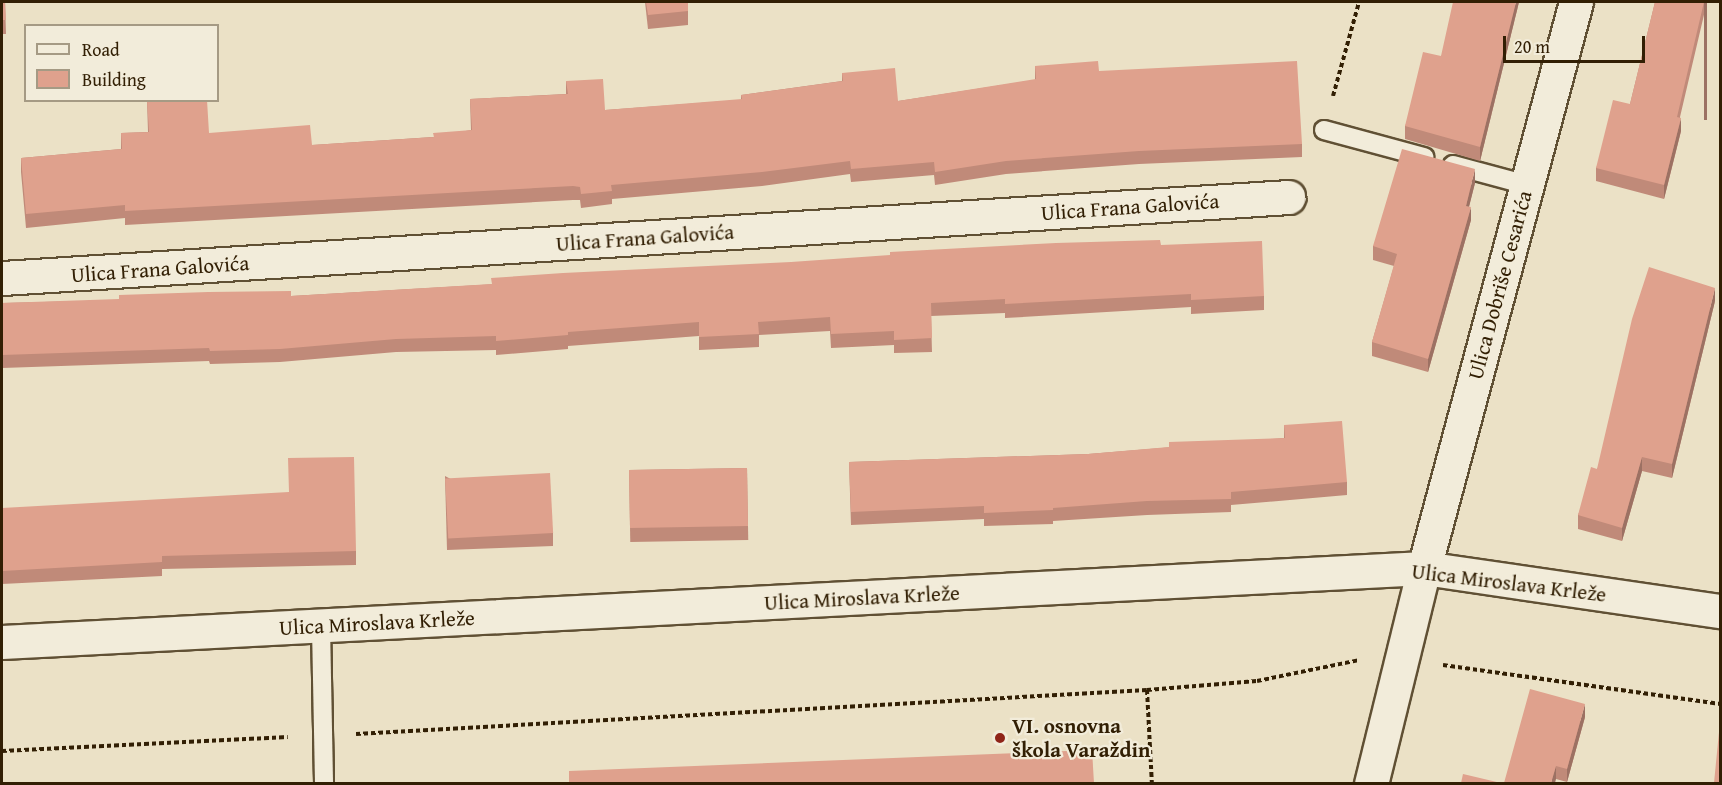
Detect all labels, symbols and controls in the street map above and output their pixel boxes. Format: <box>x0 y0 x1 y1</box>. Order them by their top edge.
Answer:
legend <box>24 24 219 102</box>
scale bar <box>1506 24 1648 62</box>
text: 20 m <box>1514 33 1550 60</box>
text: Road <box>82 36 120 63</box>
text: Building <box>82 66 146 93</box>
street label: Ulica Frana Galovića <box>1040 188 1220 226</box>
street label: Ulica Dobriše Cesarića <box>1463 188 1537 382</box>
street label: Ulica Frana Galovića <box>555 219 735 257</box>
street label: Ulica Frana Galovića <box>70 250 250 288</box>
street label: Ulica Miroslava Krleže <box>1410 559 1608 607</box>
street label: Ulica Miroslava Krleže <box>763 580 961 616</box>
street label: Ulica Miroslava Krleže <box>278 605 476 641</box>
place label: VI. osnovna škola Varaždin <box>1012 713 1150 763</box>
marker: VI. osnovna škola Varaždin <box>993 731 1007 745</box>

